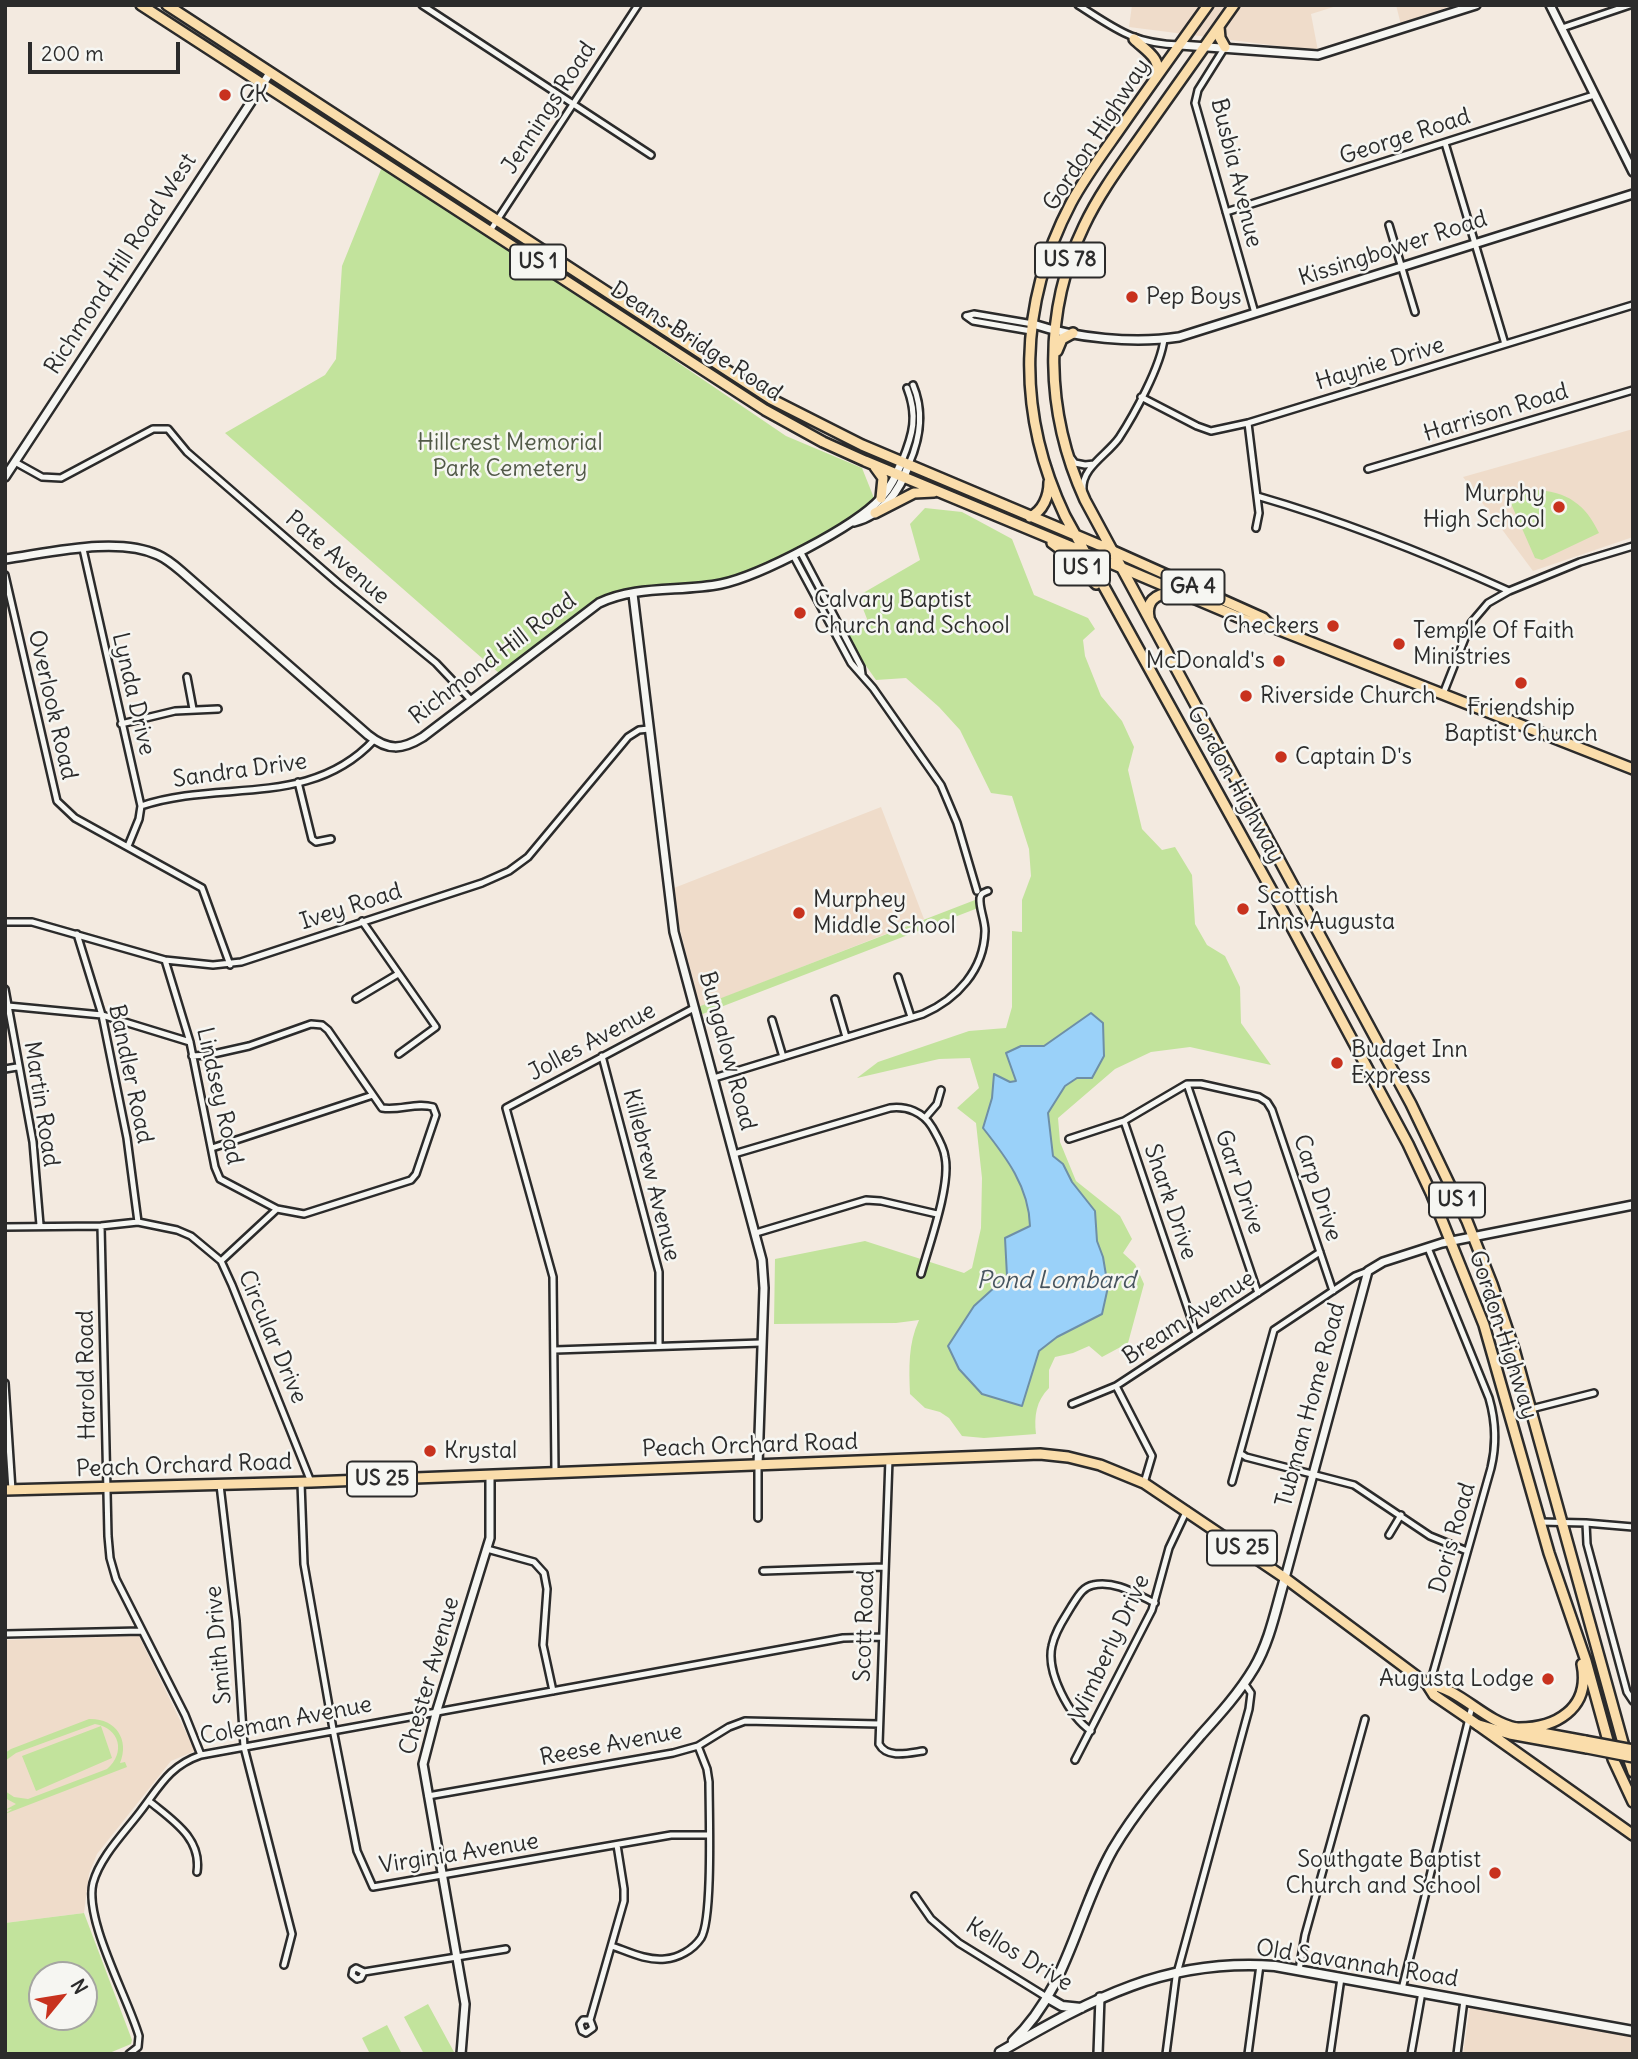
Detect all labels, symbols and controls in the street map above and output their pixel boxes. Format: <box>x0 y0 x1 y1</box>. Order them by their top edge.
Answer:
scale bar <box>32 28 184 72</box>
street label: Jennings Road <box>496 37 602 179</box>
text: 200 m <box>41 40 104 67</box>
street label: Gordon Highway <box>1038 54 1156 216</box>
place label: CK <box>239 81 268 109</box>
marker: CK <box>217 87 233 103</box>
street label: Busbia Avenue <box>1204 96 1268 250</box>
street label: George Road <box>1336 103 1474 171</box>
street label: Richmond Hill Road West <box>39 148 203 380</box>
street label: Kissingbower Road <box>1295 206 1491 292</box>
road number: US 78 <box>1035 243 1105 278</box>
road number: US 1 <box>510 244 566 280</box>
street label: Deans Bridge Road <box>605 276 787 408</box>
place label: Pep Boys <box>1146 283 1241 311</box>
marker: Pep Boys <box>1124 289 1140 305</box>
street label: Haynie Drive <box>1312 331 1448 397</box>
street label: Harrison Road <box>1420 378 1572 448</box>
park label: Hillcrest Memorial Park Cemetery <box>417 429 603 483</box>
place label: Murphy High School <box>1423 480 1545 534</box>
marker: Murphy High School <box>1551 499 1567 515</box>
street label: Pate Avenue <box>279 505 395 611</box>
road number: US 1 <box>1054 550 1110 586</box>
road number: GA 4 <box>1162 570 1224 604</box>
place label: Calvary Baptist Church and School <box>814 586 1010 640</box>
street label: Richmond Hill Road <box>404 587 582 731</box>
marker: Calvary Baptist Church and School <box>792 605 808 621</box>
place label: Checkers <box>1223 612 1319 640</box>
place label: Temple Of Faith Ministries <box>1413 617 1574 671</box>
marker: Checkers <box>1325 618 1341 634</box>
street label: Overlook Road <box>21 627 83 783</box>
street label: Lynda Drive <box>105 630 161 758</box>
marker: Temple Of Faith Ministries <box>1391 636 1407 652</box>
place label: McDonald's <box>1146 647 1265 675</box>
marker: McDonald's <box>1271 653 1287 669</box>
marker: Friendship Baptist Church <box>1513 675 1529 691</box>
place label: Riverside Church <box>1260 682 1435 710</box>
marker: Riverside Church <box>1238 688 1254 704</box>
place label: Friendship Baptist Church <box>1444 694 1598 748</box>
street label: Gordon Highway <box>1180 701 1290 869</box>
place label: Captain D's <box>1295 743 1412 771</box>
street label: Sandra Drive <box>171 748 309 794</box>
marker: Captain D's <box>1273 749 1289 765</box>
street label: Ivey Road <box>297 878 405 936</box>
place label: Scottish Inns Augusta <box>1257 882 1395 936</box>
place label: Murphey Middle School <box>813 886 956 940</box>
marker: Scottish Inns Augusta <box>1235 901 1251 917</box>
marker: Murphey Middle School <box>791 905 807 921</box>
street label: Bungalow Road <box>693 969 761 1133</box>
street label: Jolles Avenue <box>524 997 660 1087</box>
street label: Bandler Road <box>102 1002 158 1146</box>
street label: Lindsey Road <box>190 1025 248 1167</box>
place label: Budget Inn Express <box>1351 1036 1468 1090</box>
street label: Martin Road <box>17 1039 65 1169</box>
marker: Budget Inn Express <box>1329 1055 1345 1071</box>
street label: Killebrew Avenue <box>616 1086 686 1264</box>
street label: Garr Drive <box>1208 1126 1270 1238</box>
street label: Carp Drive <box>1287 1131 1347 1245</box>
street label: Shark Drive <box>1137 1141 1203 1263</box>
road number: US 1 <box>1429 1182 1485 1218</box>
street label: Gordon Highway <box>1463 1247 1543 1423</box>
street label: Bream Avenue <box>1118 1265 1260 1371</box>
street label: Circular Drive <box>232 1266 312 1408</box>
water label: Pond Lombard <box>976 1267 1136 1295</box>
street label: Tubman Home Road <box>1270 1300 1352 1510</box>
street label: Harold Road <box>72 1310 102 1440</box>
street label: Peach Orchard Road <box>642 1428 858 1464</box>
place label: Krystal <box>444 1437 517 1465</box>
marker: Krystal <box>422 1443 438 1459</box>
street label: Peach Orchard Road <box>76 1448 292 1484</box>
road number: US 25 <box>347 1462 417 1496</box>
street label: Doris Road <box>1424 1480 1482 1596</box>
road number: US 25 <box>1207 1530 1277 1566</box>
street label: Scott Road <box>849 1570 881 1682</box>
street label: Wimberly Drive <box>1064 1570 1156 1726</box>
street label: Smith Drive <box>200 1585 238 1705</box>
street label: Chester Avenue <box>394 1594 466 1758</box>
place label: Augusta Lodge <box>1379 1665 1534 1693</box>
marker: Augusta Lodge <box>1540 1671 1556 1687</box>
street label: Coleman Avenue <box>198 1691 374 1751</box>
street label: Reese Avenue <box>538 1718 684 1772</box>
street label: Virginia Avenue <box>377 1828 541 1880</box>
place label: Southgate Baptist Church and School <box>1285 1846 1481 1900</box>
marker: Southgate Baptist Church and School <box>1487 1865 1503 1881</box>
street label: Kellos Drive <box>961 1912 1077 1998</box>
street label: Old Savannah Road <box>1254 1934 1460 1994</box>
north arrow <box>28 1961 98 2031</box>
text: N <box>66 1975 93 1998</box>

